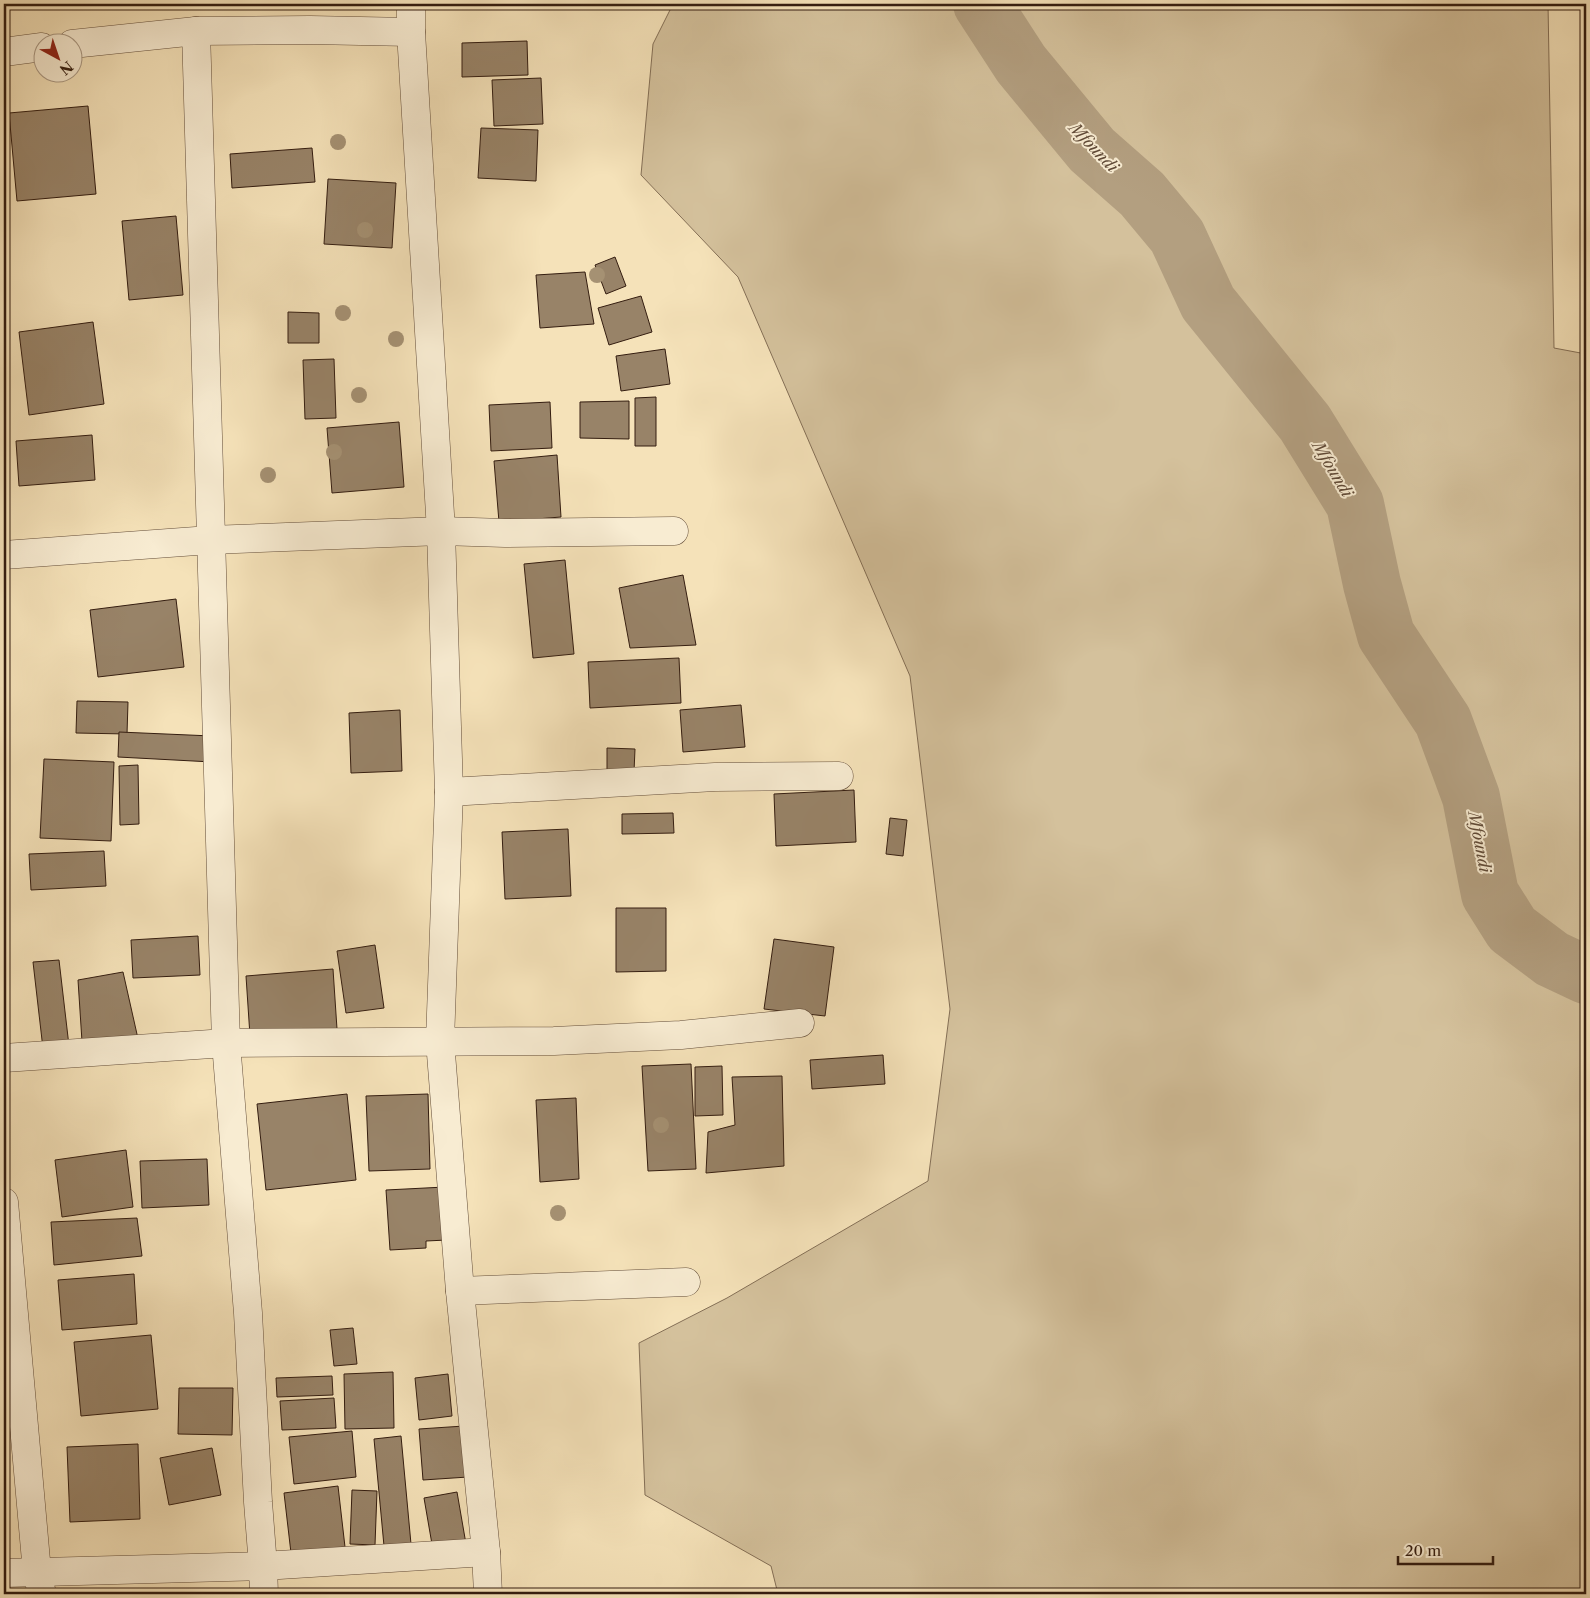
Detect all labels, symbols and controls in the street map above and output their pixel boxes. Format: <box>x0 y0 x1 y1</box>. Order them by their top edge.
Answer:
north arrow <box>32 32 82 82</box>
text: N <box>56 57 77 79</box>
water label: Mfoundi <box>1064 116 1123 177</box>
water label: Mfoundi <box>1307 436 1358 502</box>
water label: Mfoundi <box>1464 808 1496 875</box>
scale bar <box>1398 1533 1492 1565</box>
text: 20 m <box>1405 1541 1441 1560</box>

